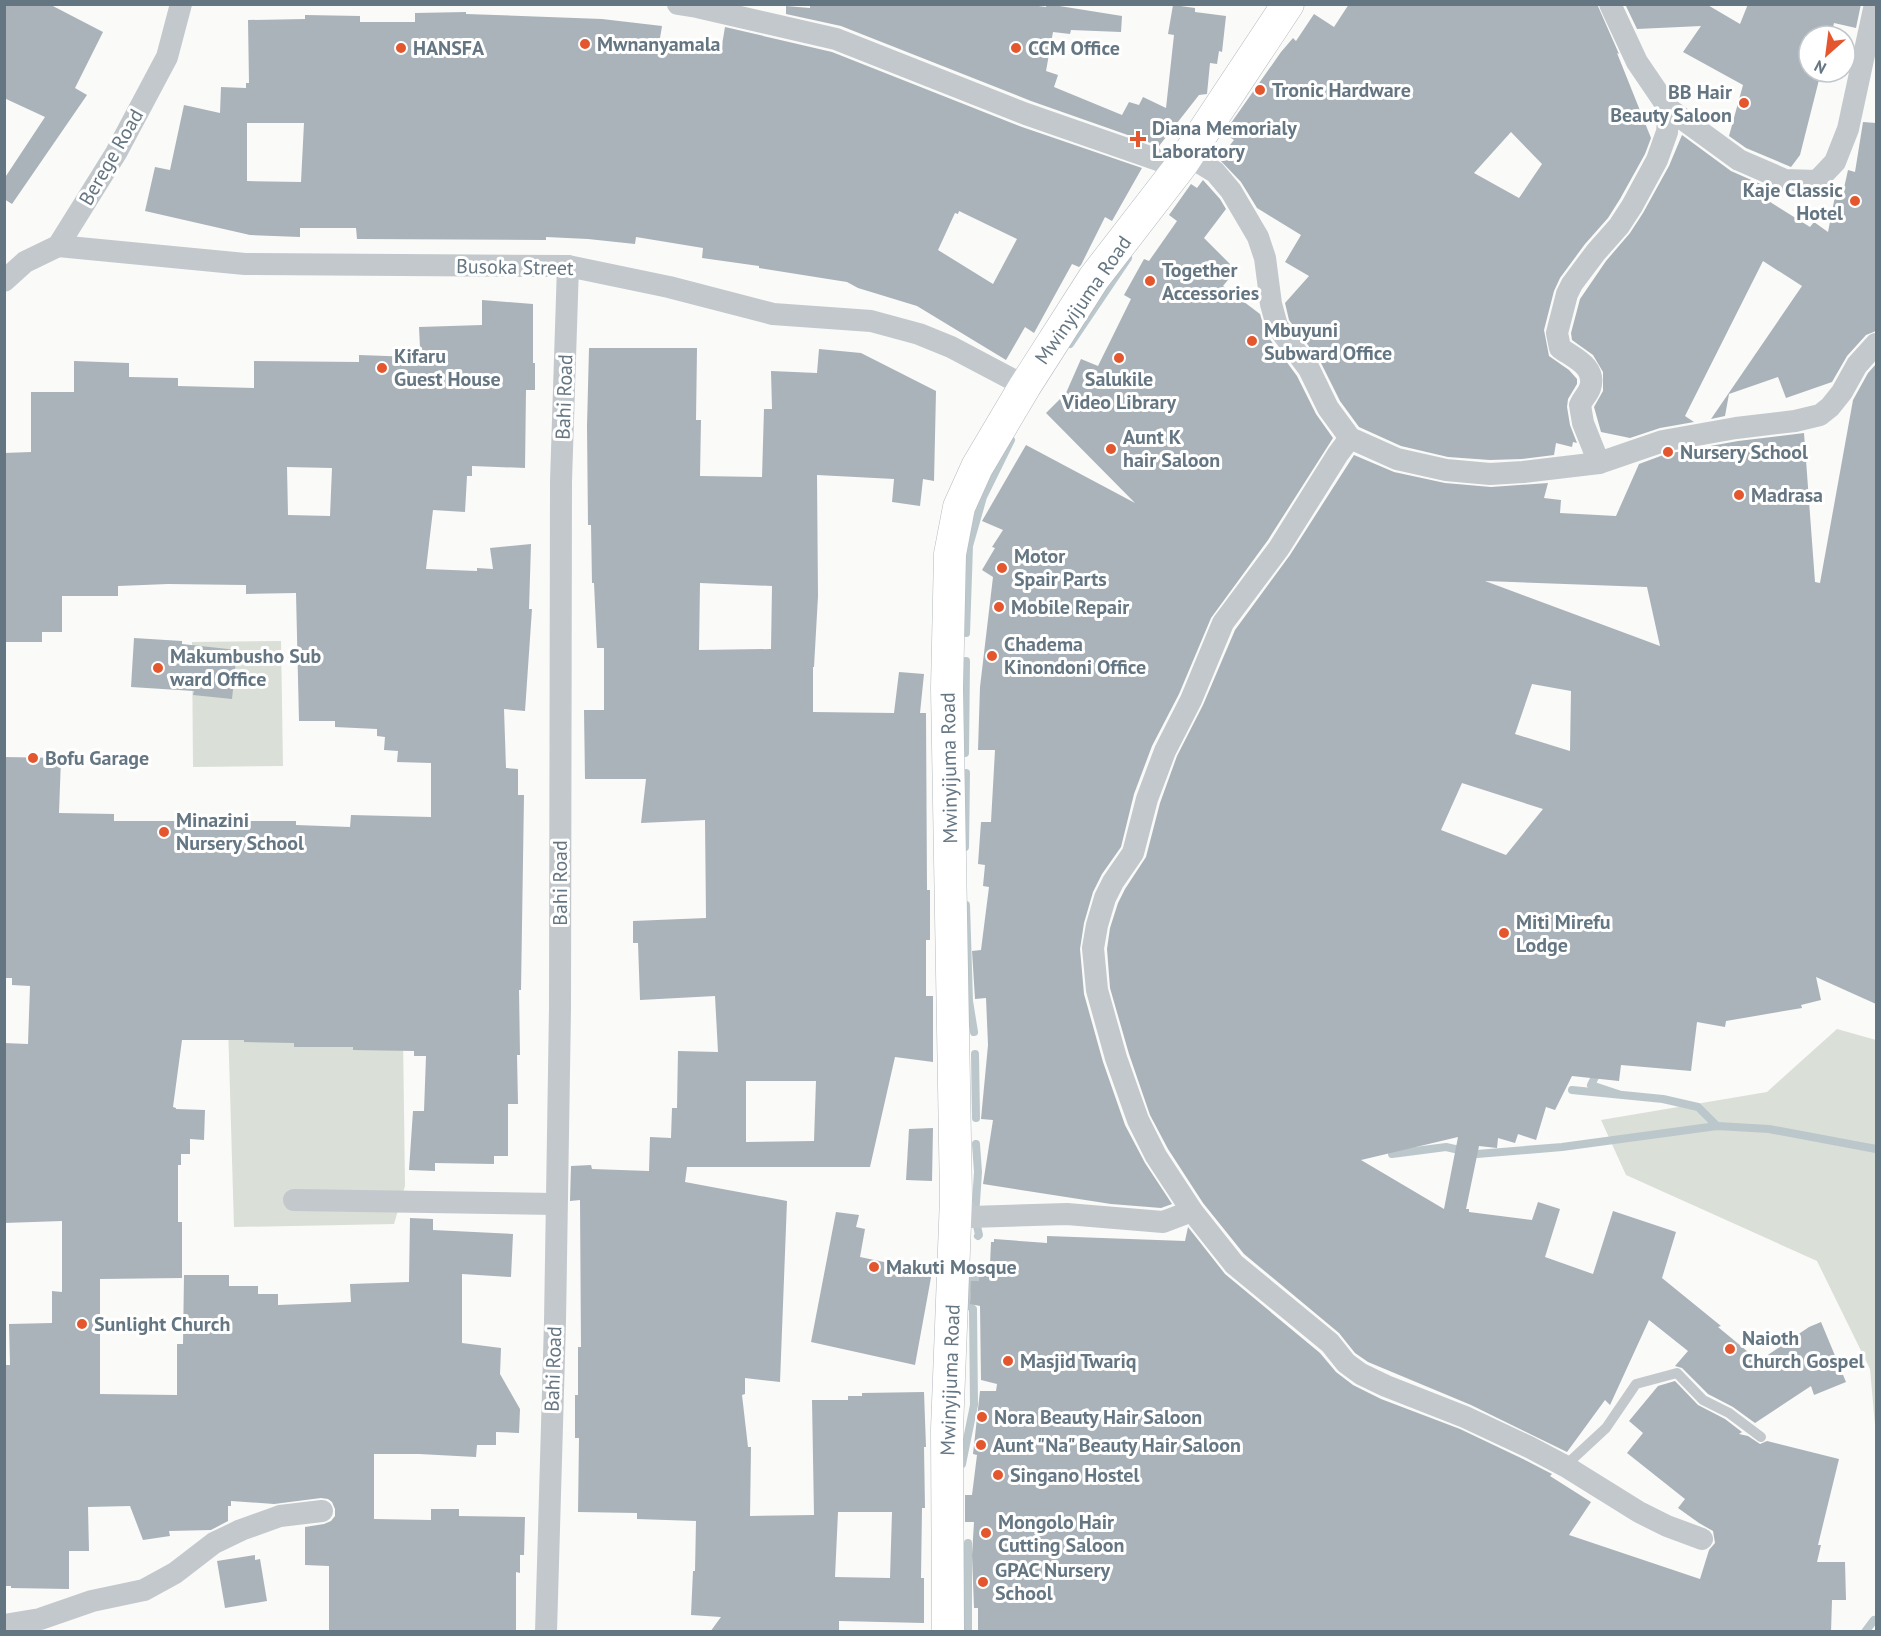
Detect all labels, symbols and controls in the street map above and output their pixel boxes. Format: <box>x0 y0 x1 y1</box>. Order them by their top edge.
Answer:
north arrow <box>1797 24 1857 84</box>
place label: Mwnanyamala <box>597 31 721 57</box>
place label: HANSFA <box>413 35 485 61</box>
place label: CCM Office <box>1028 35 1120 61</box>
marker: Mwnanyamala <box>578 37 592 51</box>
marker: HANSFA <box>394 41 408 55</box>
marker: CCM Office <box>1009 41 1023 55</box>
text: N <box>1811 56 1829 79</box>
place label: Tronic Hardware <box>1272 77 1411 103</box>
place label: BB Hair Beauty Saloon <box>1610 79 1732 128</box>
marker: Tronic Hardware <box>1253 83 1267 97</box>
marker: BB Hair Beauty Saloon <box>1737 96 1751 110</box>
street label: Berege Road <box>73 104 149 210</box>
place label: Diana Memorialy Laboratory <box>1152 115 1297 164</box>
marker: Diana Memorialy Laboratory <box>1129 130 1147 148</box>
place label: Kaje Classic Hotel <box>1743 177 1843 226</box>
marker: Kaje Classic Hotel <box>1848 194 1862 208</box>
street label: Mwinyijuma Road <box>1029 231 1137 369</box>
street label: Busoka Street <box>456 253 574 281</box>
place label: Together Accessories <box>1162 257 1259 306</box>
marker: Together Accessories <box>1143 274 1157 288</box>
place label: Mbuyuni Subward Office <box>1264 317 1392 366</box>
marker: Mbuyuni Subward Office <box>1245 334 1259 348</box>
place label: Kifaru Guest House <box>394 343 501 392</box>
marker: Salukile Video Library <box>1112 351 1126 365</box>
street label: Bahi Road <box>550 354 578 440</box>
marker: Kifaru Guest House <box>375 361 389 375</box>
place label: Salukile Video Library <box>1061 366 1176 415</box>
place label: Aunt K hair Saloon <box>1123 424 1220 473</box>
place label: Nursery School <box>1680 439 1808 465</box>
marker: Aunt K hair Saloon <box>1104 442 1118 456</box>
marker: Nursery School <box>1661 445 1675 459</box>
place label: Madrasa <box>1751 482 1823 508</box>
marker: Madrasa <box>1732 488 1746 502</box>
place label: Motor Spair Parts <box>1014 543 1107 592</box>
marker: Motor Spair Parts <box>995 561 1009 575</box>
place label: Mobile Repair <box>1011 594 1129 620</box>
marker: Mobile Repair <box>992 600 1006 614</box>
place label: Chadema Kinondoni Office <box>1004 631 1146 680</box>
place label: Makumbusho Sub ward Office <box>169 643 322 692</box>
marker: Chadema Kinondoni Office <box>985 649 999 663</box>
marker: Makumbusho Sub ward Office <box>151 661 165 675</box>
street label: Mwinyijuma Road <box>935 692 963 844</box>
place label: Bofu Garage <box>45 745 149 771</box>
marker: Bofu Garage <box>26 751 40 765</box>
place label: Minazini Nursery School <box>176 807 304 856</box>
marker: Minazini Nursery School <box>157 825 171 839</box>
street label: Bahi Road <box>547 840 573 926</box>
place label: Miti Mirefu Lodge <box>1516 909 1611 958</box>
marker: Miti Mirefu Lodge <box>1497 926 1511 940</box>
place label: Makuti Mosque <box>886 1254 1017 1280</box>
marker: Makuti Mosque <box>867 1260 881 1274</box>
street label: Mwinyijuma Road <box>934 1304 966 1456</box>
place label: Sunlight Church <box>94 1311 230 1337</box>
marker: Sunlight Church <box>75 1317 89 1331</box>
place label: Naioth Church Gospel <box>1742 1325 1865 1374</box>
street label: Bahi Road <box>539 1326 567 1412</box>
marker: Naioth Church Gospel <box>1723 1342 1737 1356</box>
place label: Masjid Twariq <box>1020 1348 1136 1374</box>
marker: Masjid Twariq <box>1001 1354 1015 1368</box>
place label: Nora Beauty Hair Saloon <box>994 1404 1202 1430</box>
marker: Nora Beauty Hair Saloon <box>975 1410 989 1424</box>
place label: Aunt "Na" Beauty Hair Saloon <box>993 1432 1241 1458</box>
marker: Aunt "Na" Beauty Hair Saloon <box>974 1438 988 1452</box>
place label: Singano Hostel <box>1010 1462 1139 1488</box>
marker: Singano Hostel <box>991 1468 1005 1482</box>
place label: Mongolo Hair Cutting Saloon <box>998 1509 1124 1558</box>
marker: Mongolo Hair Cutting Saloon <box>979 1526 993 1540</box>
place label: GPAC Nursery School <box>995 1557 1111 1606</box>
marker: GPAC Nursery School <box>976 1575 990 1589</box>

